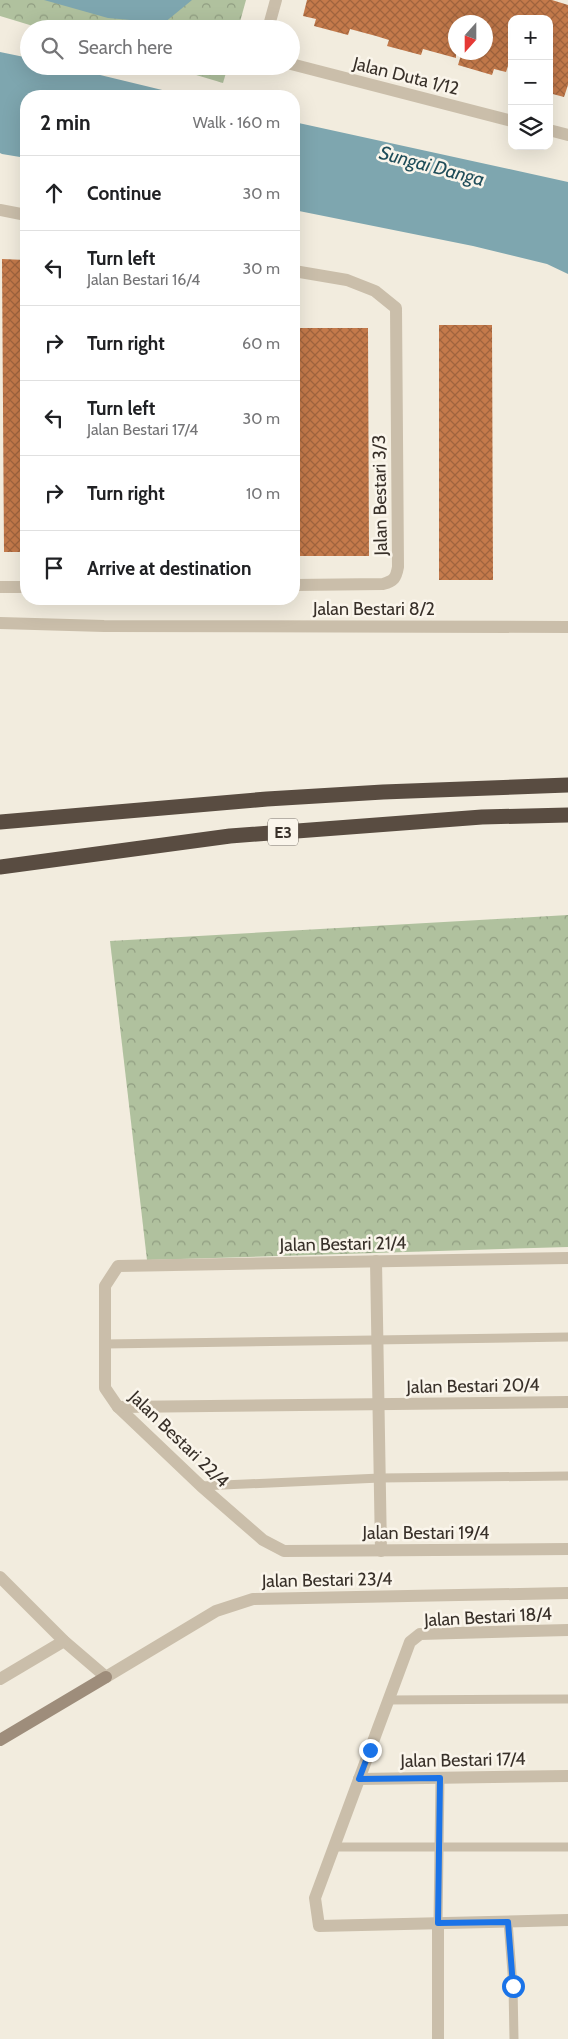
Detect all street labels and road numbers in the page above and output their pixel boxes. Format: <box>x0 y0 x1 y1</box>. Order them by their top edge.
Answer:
street label: Jalan Duta 1/12 <box>350 52 461 100</box>
street label: Jalan Bestari 3/3 <box>368 434 392 557</box>
street label: Jalan Bestari 8/2 <box>312 598 435 620</box>
road number: E3 <box>268 819 298 846</box>
street label: Jalan Bestari 21/4 <box>279 1232 406 1256</box>
street label: Jalan Bestari 20/4 <box>405 1374 540 1398</box>
street label: Jalan Bestari 22/4 <box>124 1385 233 1492</box>
street label: Jalan Bestari 19/4 <box>362 1522 489 1544</box>
street label: Jalan Bestari 23/4 <box>261 1568 392 1592</box>
street label: Jalan Bestari 18/4 <box>422 1603 553 1631</box>
street label: Jalan Bestari 17/4 <box>399 1748 526 1772</box>

